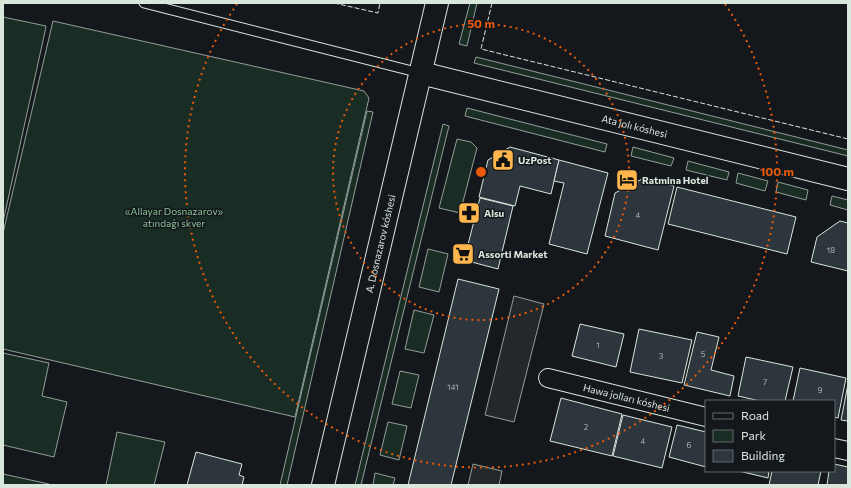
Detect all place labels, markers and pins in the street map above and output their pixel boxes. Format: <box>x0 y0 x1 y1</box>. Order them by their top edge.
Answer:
public building icon: UzPost <box>490 147 516 173</box>
place label: UzPost <box>518 154 552 166</box>
centre of rings <box>474 165 488 179</box>
hotel icon: Ratmina Hotel <box>614 167 640 193</box>
place label: Ratmina Hotel <box>642 174 709 186</box>
pharmacy icon: Alsu <box>456 200 482 226</box>
place label: Alsu <box>484 207 505 219</box>
supermarket icon: Assorti Market <box>450 241 476 267</box>
place label: Assorti Market <box>478 248 547 260</box>

